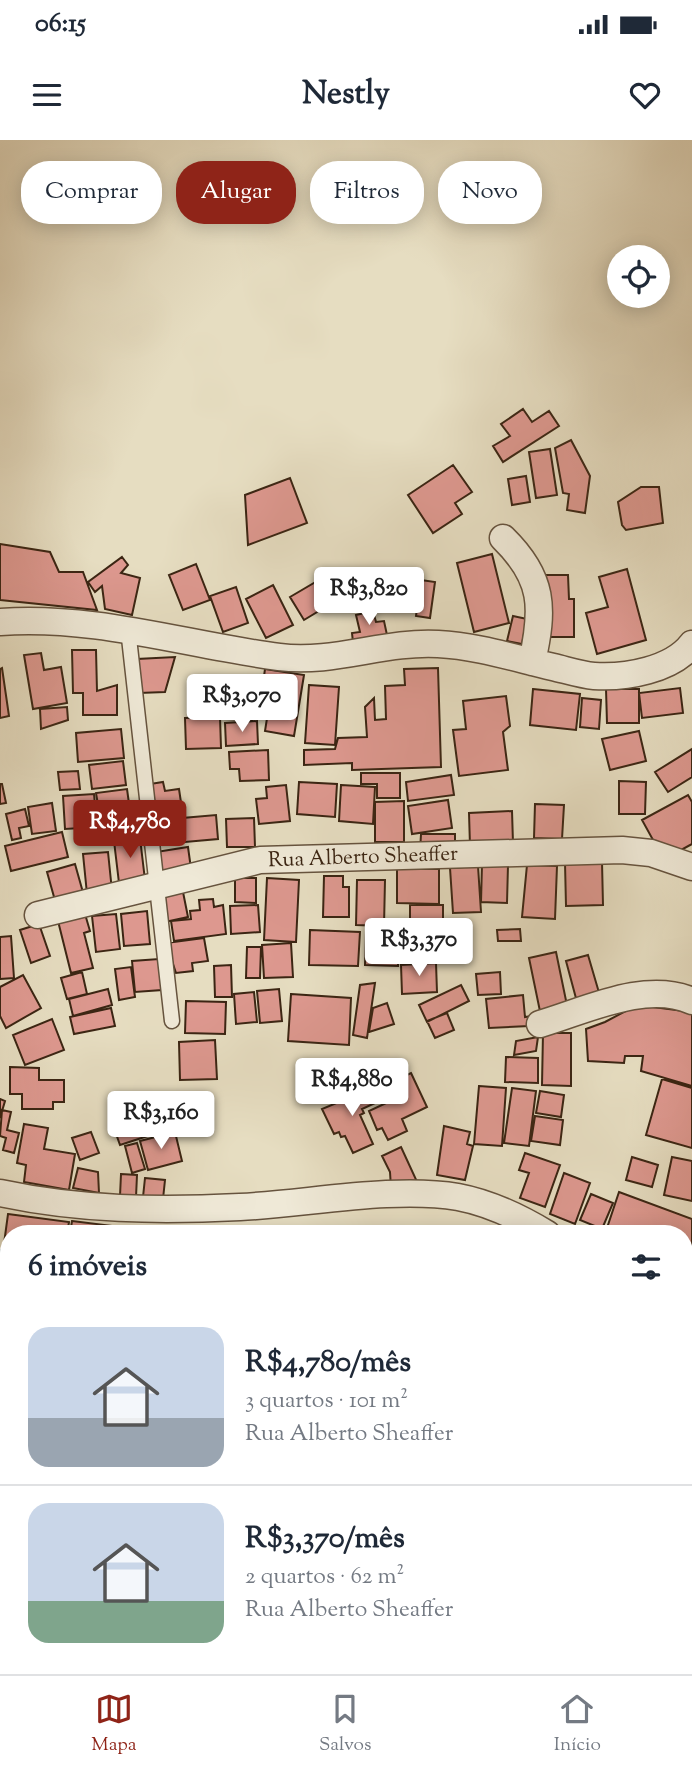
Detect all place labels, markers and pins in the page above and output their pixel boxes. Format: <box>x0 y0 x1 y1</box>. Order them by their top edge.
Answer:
pin: R$3,820 <box>304 568 434 627</box>
pin: R$3,070 <box>177 674 307 734</box>
pin: R$4,780 <box>65 800 195 860</box>
pin: R$3,370 <box>354 918 484 978</box>
pin: R$4,880 <box>287 1058 417 1118</box>
pin: R$3,160 <box>96 1091 226 1151</box>

